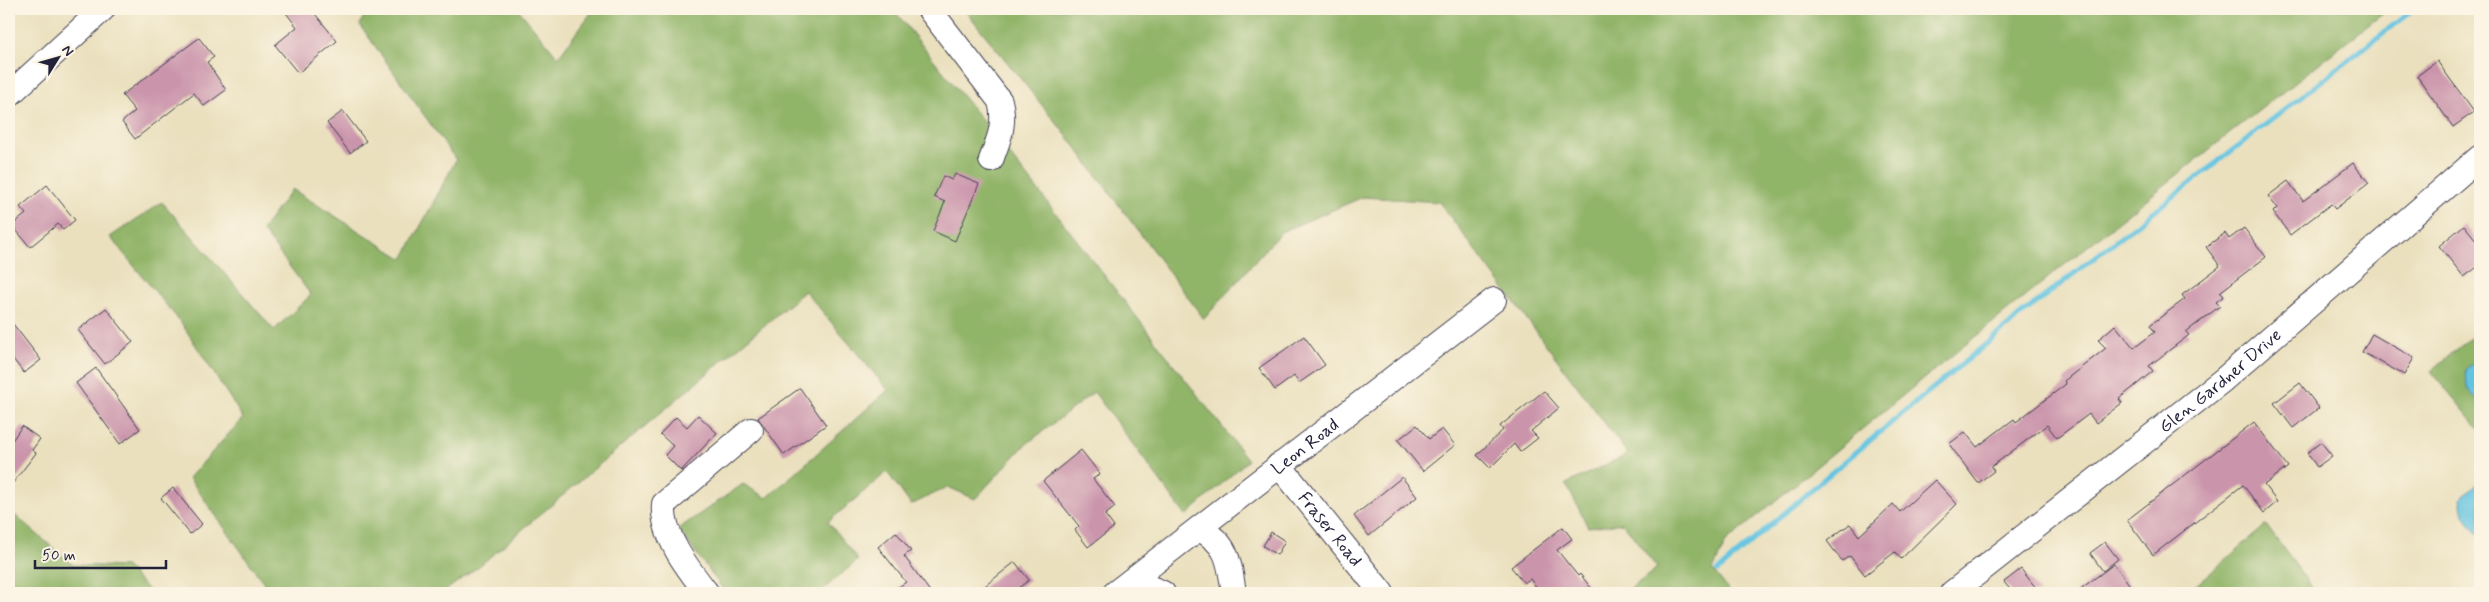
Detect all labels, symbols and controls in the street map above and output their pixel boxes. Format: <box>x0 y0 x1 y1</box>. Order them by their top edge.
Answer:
north arrow <box>32 32 82 82</box>
text: N <box>58 42 78 60</box>
street label: Glen Gardner Drive <box>2154 324 2287 439</box>
street label: Leon Road <box>1267 413 1344 481</box>
street label: Fraser Road <box>1292 487 1367 572</box>
scale bar <box>35 537 166 569</box>
text: 50 m <box>42 546 76 566</box>

